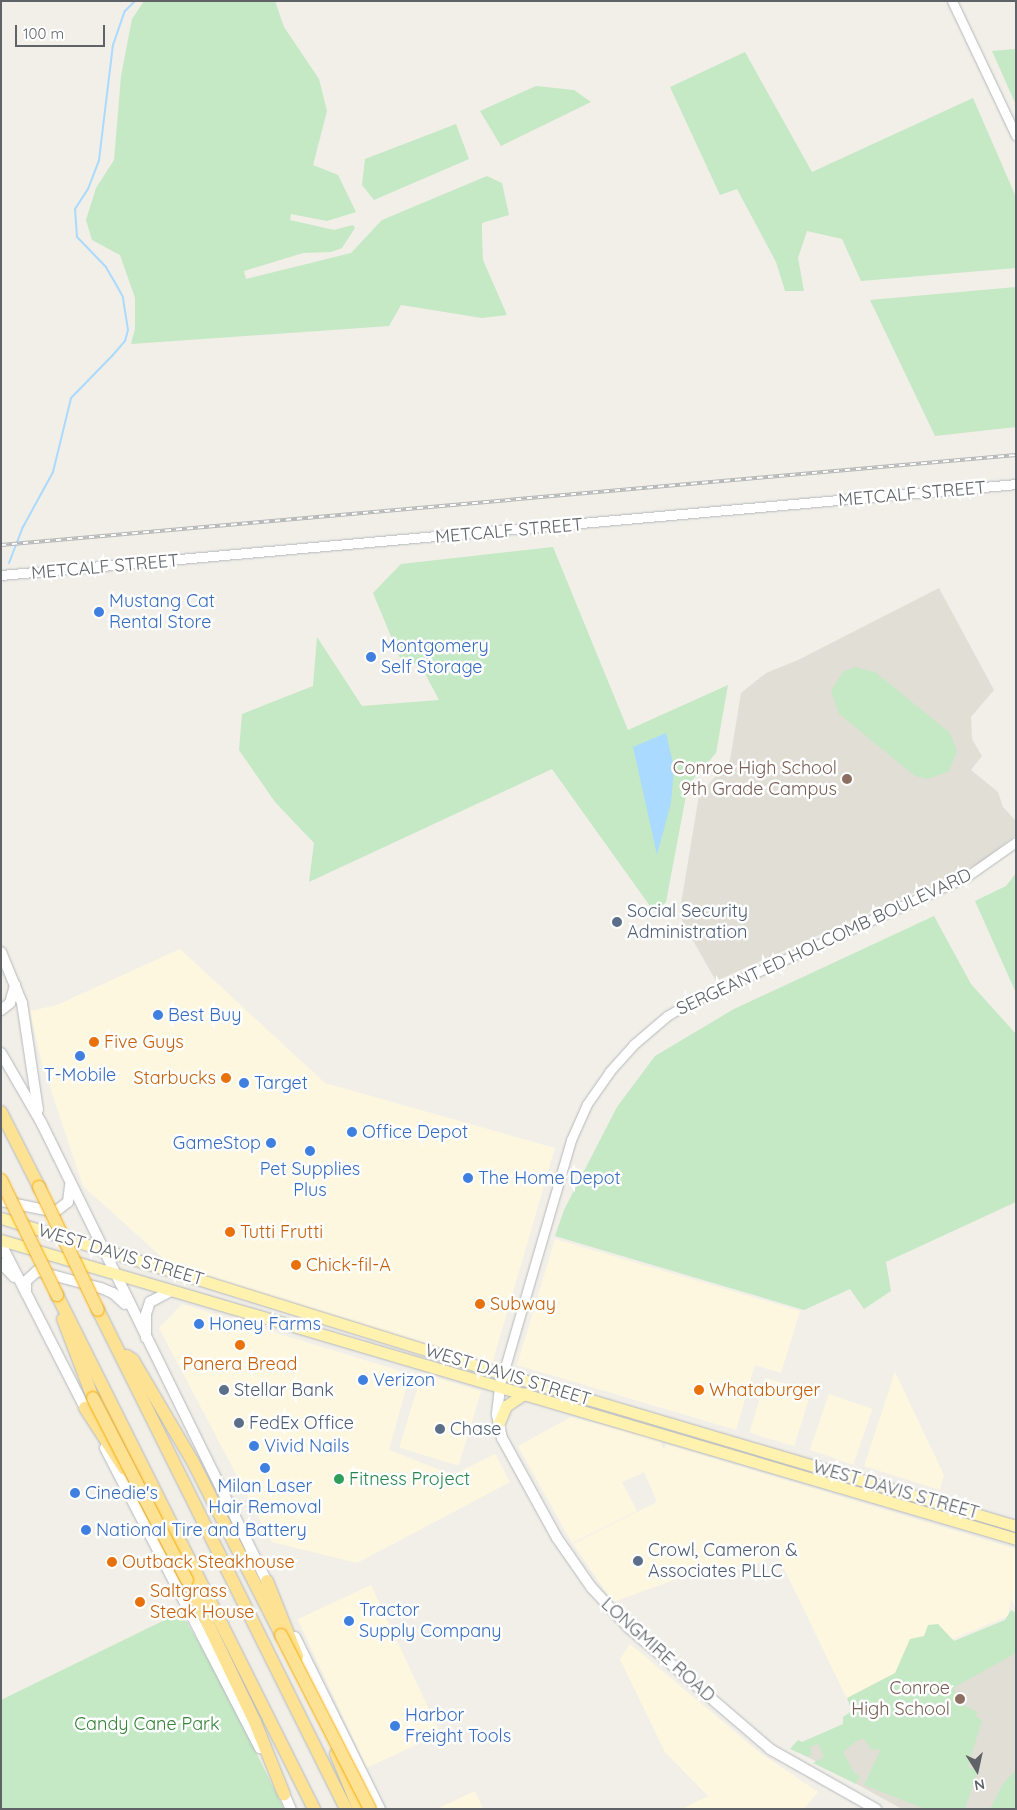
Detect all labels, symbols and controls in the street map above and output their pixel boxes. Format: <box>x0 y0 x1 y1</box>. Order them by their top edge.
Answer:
scale bar <box>18 15 108 47</box>
text: 100 m <box>23 24 64 43</box>
street label: METCALF STREET <box>837 477 987 511</box>
street label: METCALF STREET <box>434 514 584 548</box>
street label: METCALF STREET <box>30 550 180 584</box>
place label: Mustang Cat Rental Store <box>109 591 215 634</box>
marker: Mustang Cat Rental Store <box>93 606 105 618</box>
place label: Montgomery Self Storage <box>381 636 489 679</box>
marker: Montgomery Self Storage <box>365 651 377 663</box>
place label: Conroe High School 9th Grade Campus <box>673 758 837 801</box>
marker: Conroe High School 9th Grade Campus <box>841 773 853 785</box>
street label: SERGEANT ED HOLCOMB BOULEVARD <box>673 864 975 1020</box>
place label: Social Security Administration <box>627 901 748 944</box>
marker: Social Security Administration <box>611 916 623 928</box>
place label: Best Buy <box>168 1004 242 1026</box>
marker: Best Buy <box>152 1009 164 1021</box>
place label: Five Guys <box>104 1031 184 1053</box>
marker: Five Guys <box>88 1036 100 1048</box>
marker: T-Mobile <box>74 1050 86 1062</box>
place label: T-Mobile <box>44 1064 116 1086</box>
place label: Starbucks <box>133 1067 216 1089</box>
marker: Starbucks <box>220 1072 232 1084</box>
place label: Target <box>254 1072 308 1094</box>
marker: Target <box>238 1077 250 1089</box>
place label: Office Depot <box>362 1121 468 1143</box>
marker: Office Depot <box>346 1126 358 1138</box>
place label: GameStop <box>173 1132 261 1154</box>
marker: GameStop <box>265 1137 277 1149</box>
marker: Pet Supplies Plus <box>304 1145 316 1157</box>
place label: Pet Supplies Plus <box>260 1159 360 1202</box>
place label: The Home Depot <box>478 1167 621 1189</box>
marker: The Home Depot <box>462 1172 474 1184</box>
street label: WEST DAVIS STREET <box>35 1219 207 1291</box>
place label: Tutti Frutti <box>240 1221 323 1243</box>
marker: Tutti Frutti <box>224 1226 236 1238</box>
place label: Chick-fil-A <box>306 1254 391 1276</box>
marker: Chick-fil-A <box>290 1259 302 1271</box>
place label: Subway <box>490 1293 556 1315</box>
marker: Subway <box>474 1298 486 1310</box>
place label: Honey Farms <box>209 1313 321 1335</box>
marker: Honey Farms <box>193 1318 205 1330</box>
marker: Panera Bread <box>234 1339 246 1351</box>
street label: WEST DAVIS STREET <box>422 1339 594 1411</box>
place label: Panera Bread <box>183 1353 297 1375</box>
place label: Verizon <box>373 1369 435 1391</box>
marker: Verizon <box>357 1374 369 1386</box>
place label: Stellar Bank <box>234 1379 334 1401</box>
place label: Whataburger <box>709 1379 820 1401</box>
marker: Stellar Bank <box>218 1384 230 1396</box>
marker: Whataburger <box>693 1384 705 1396</box>
place label: FedEx Office <box>249 1412 354 1434</box>
marker: FedEx Office <box>233 1417 245 1429</box>
place label: Chase <box>450 1418 501 1440</box>
marker: Chase <box>434 1423 446 1435</box>
place label: Vivid Nails <box>264 1435 349 1457</box>
marker: Vivid Nails <box>248 1440 260 1452</box>
street label: WEST DAVIS STREET <box>810 1456 982 1524</box>
marker: Milan Laser Hair Removal <box>259 1462 271 1474</box>
place label: Fitness Project <box>349 1468 470 1490</box>
marker: Fitness Project <box>333 1473 345 1485</box>
place label: Milan Laser Hair Removal <box>208 1476 322 1518</box>
place label: Cinedie's <box>85 1482 158 1504</box>
marker: Cinedie's <box>69 1487 81 1499</box>
place label: National Tire and Battery <box>96 1519 307 1541</box>
marker: National Tire and Battery <box>80 1524 92 1536</box>
place label: Crowl, Cameron & Associates PLLC <box>648 1540 797 1582</box>
place label: Outback Steakhouse <box>122 1551 295 1573</box>
marker: Crowl, Cameron & Associates PLLC <box>632 1555 644 1567</box>
marker: Outback Steakhouse <box>106 1556 118 1568</box>
place label: Saltgrass Steak House <box>150 1581 255 1624</box>
street label: LONGMIRE ROAD <box>597 1593 719 1707</box>
marker: Saltgrass Steak House <box>134 1596 146 1608</box>
place label: Tractor Supply Company <box>359 1600 502 1642</box>
marker: Tractor Supply Company <box>343 1615 355 1627</box>
place label: Conroe High School <box>851 1678 950 1720</box>
marker: Conroe High School <box>954 1693 966 1705</box>
place label: Harbor Freight Tools <box>405 1705 511 1748</box>
park label: Candy Cane Park <box>74 1713 220 1735</box>
marker: Harbor Freight Tools <box>389 1720 401 1732</box>
north arrow <box>952 1745 1002 1795</box>
text: N <box>973 1775 986 1795</box>

